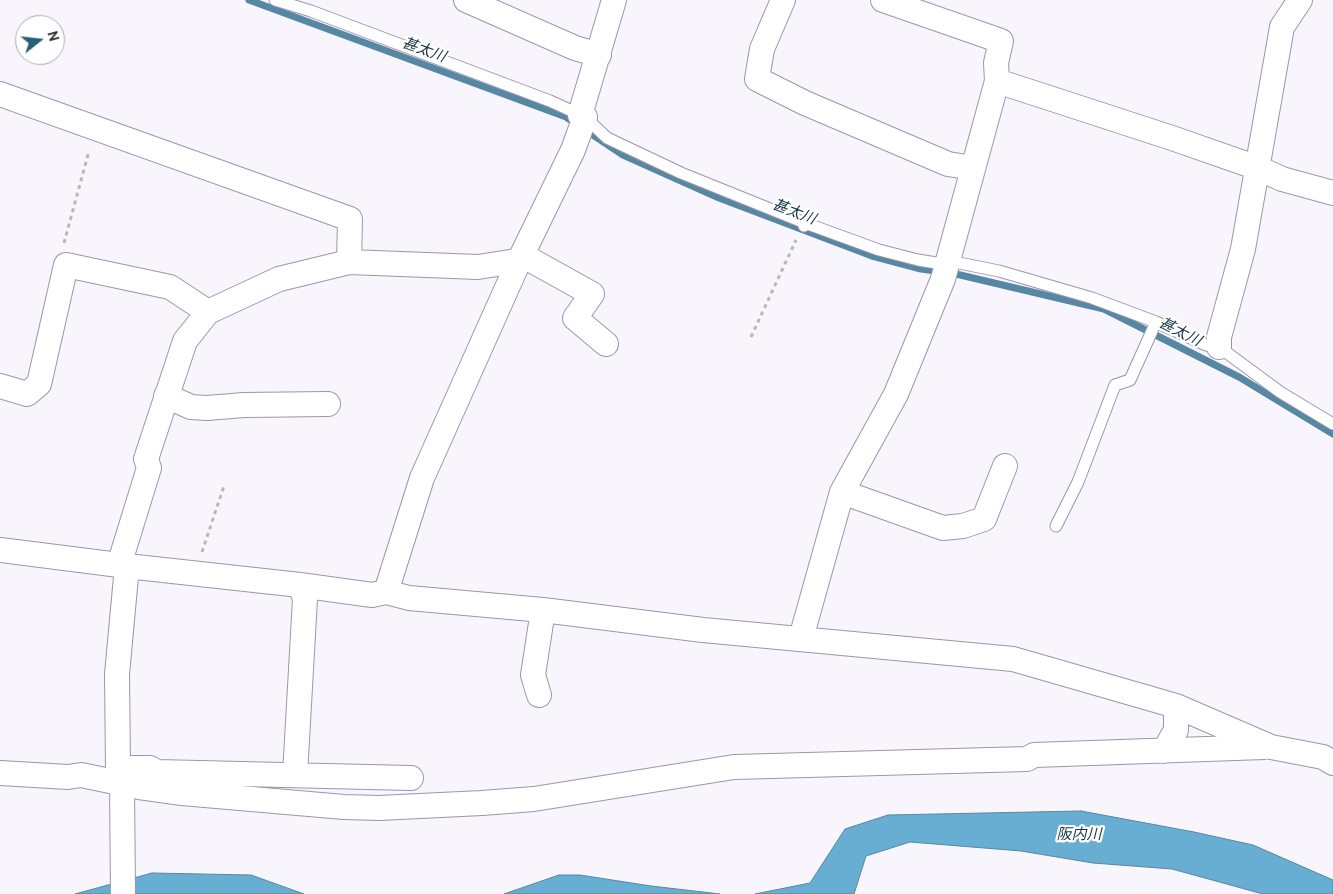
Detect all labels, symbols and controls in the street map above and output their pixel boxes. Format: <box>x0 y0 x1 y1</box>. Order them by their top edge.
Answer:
north arrow <box>15 15 65 65</box>
text: N <box>43 29 63 43</box>
water label: 甚太川 <box>400 34 448 66</box>
water label: 甚太川 <box>770 196 818 228</box>
water label: 甚太川 <box>1156 314 1204 350</box>
water label: 阪内川 <box>1057 826 1101 844</box>

